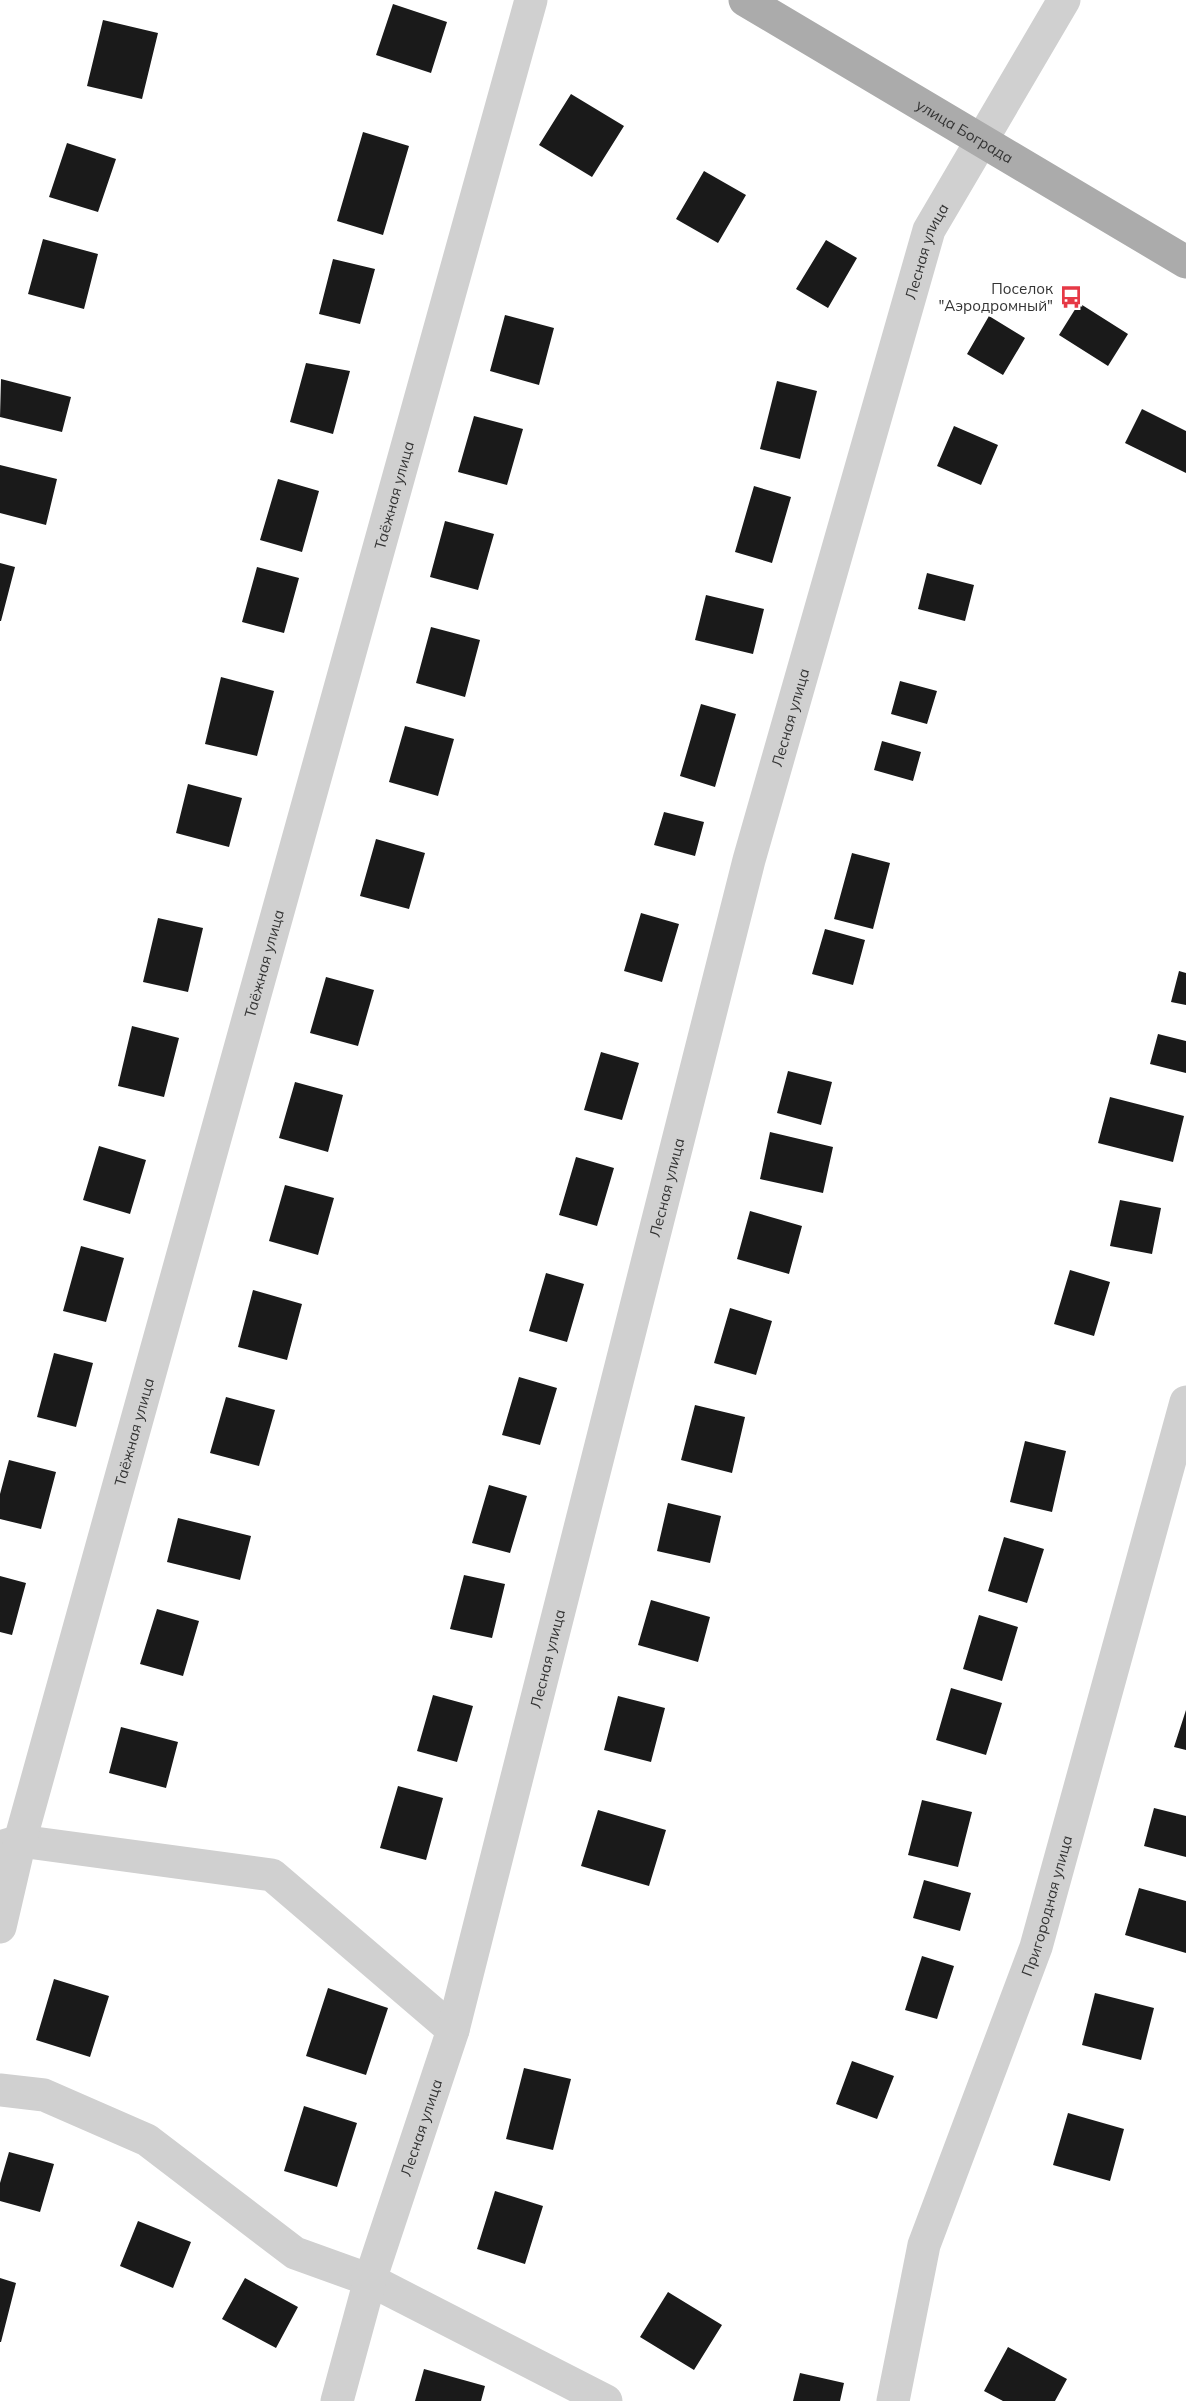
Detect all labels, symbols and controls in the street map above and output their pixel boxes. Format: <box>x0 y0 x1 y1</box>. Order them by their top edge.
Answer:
street label: улица Бограда <box>913 95 1017 167</box>
street label: Лесная улица <box>900 200 952 301</box>
place label: Поселок "Аэродромный" <box>938 279 1054 315</box>
bus stop icon: Поселок "Аэродромный" <box>1058 284 1084 310</box>
street label: Таёжная улица <box>369 439 418 551</box>
street label: Лесная улица <box>767 666 813 769</box>
street label: Таёжная улица <box>239 907 288 1020</box>
street label: Лесная улица <box>645 1136 688 1239</box>
street label: Таёжная улица <box>110 1375 158 1488</box>
street label: Лесная улица <box>525 1607 569 1710</box>
street label: Пригородная улица <box>1016 1833 1076 1979</box>
street label: Лесная улица <box>396 2076 446 2179</box>

